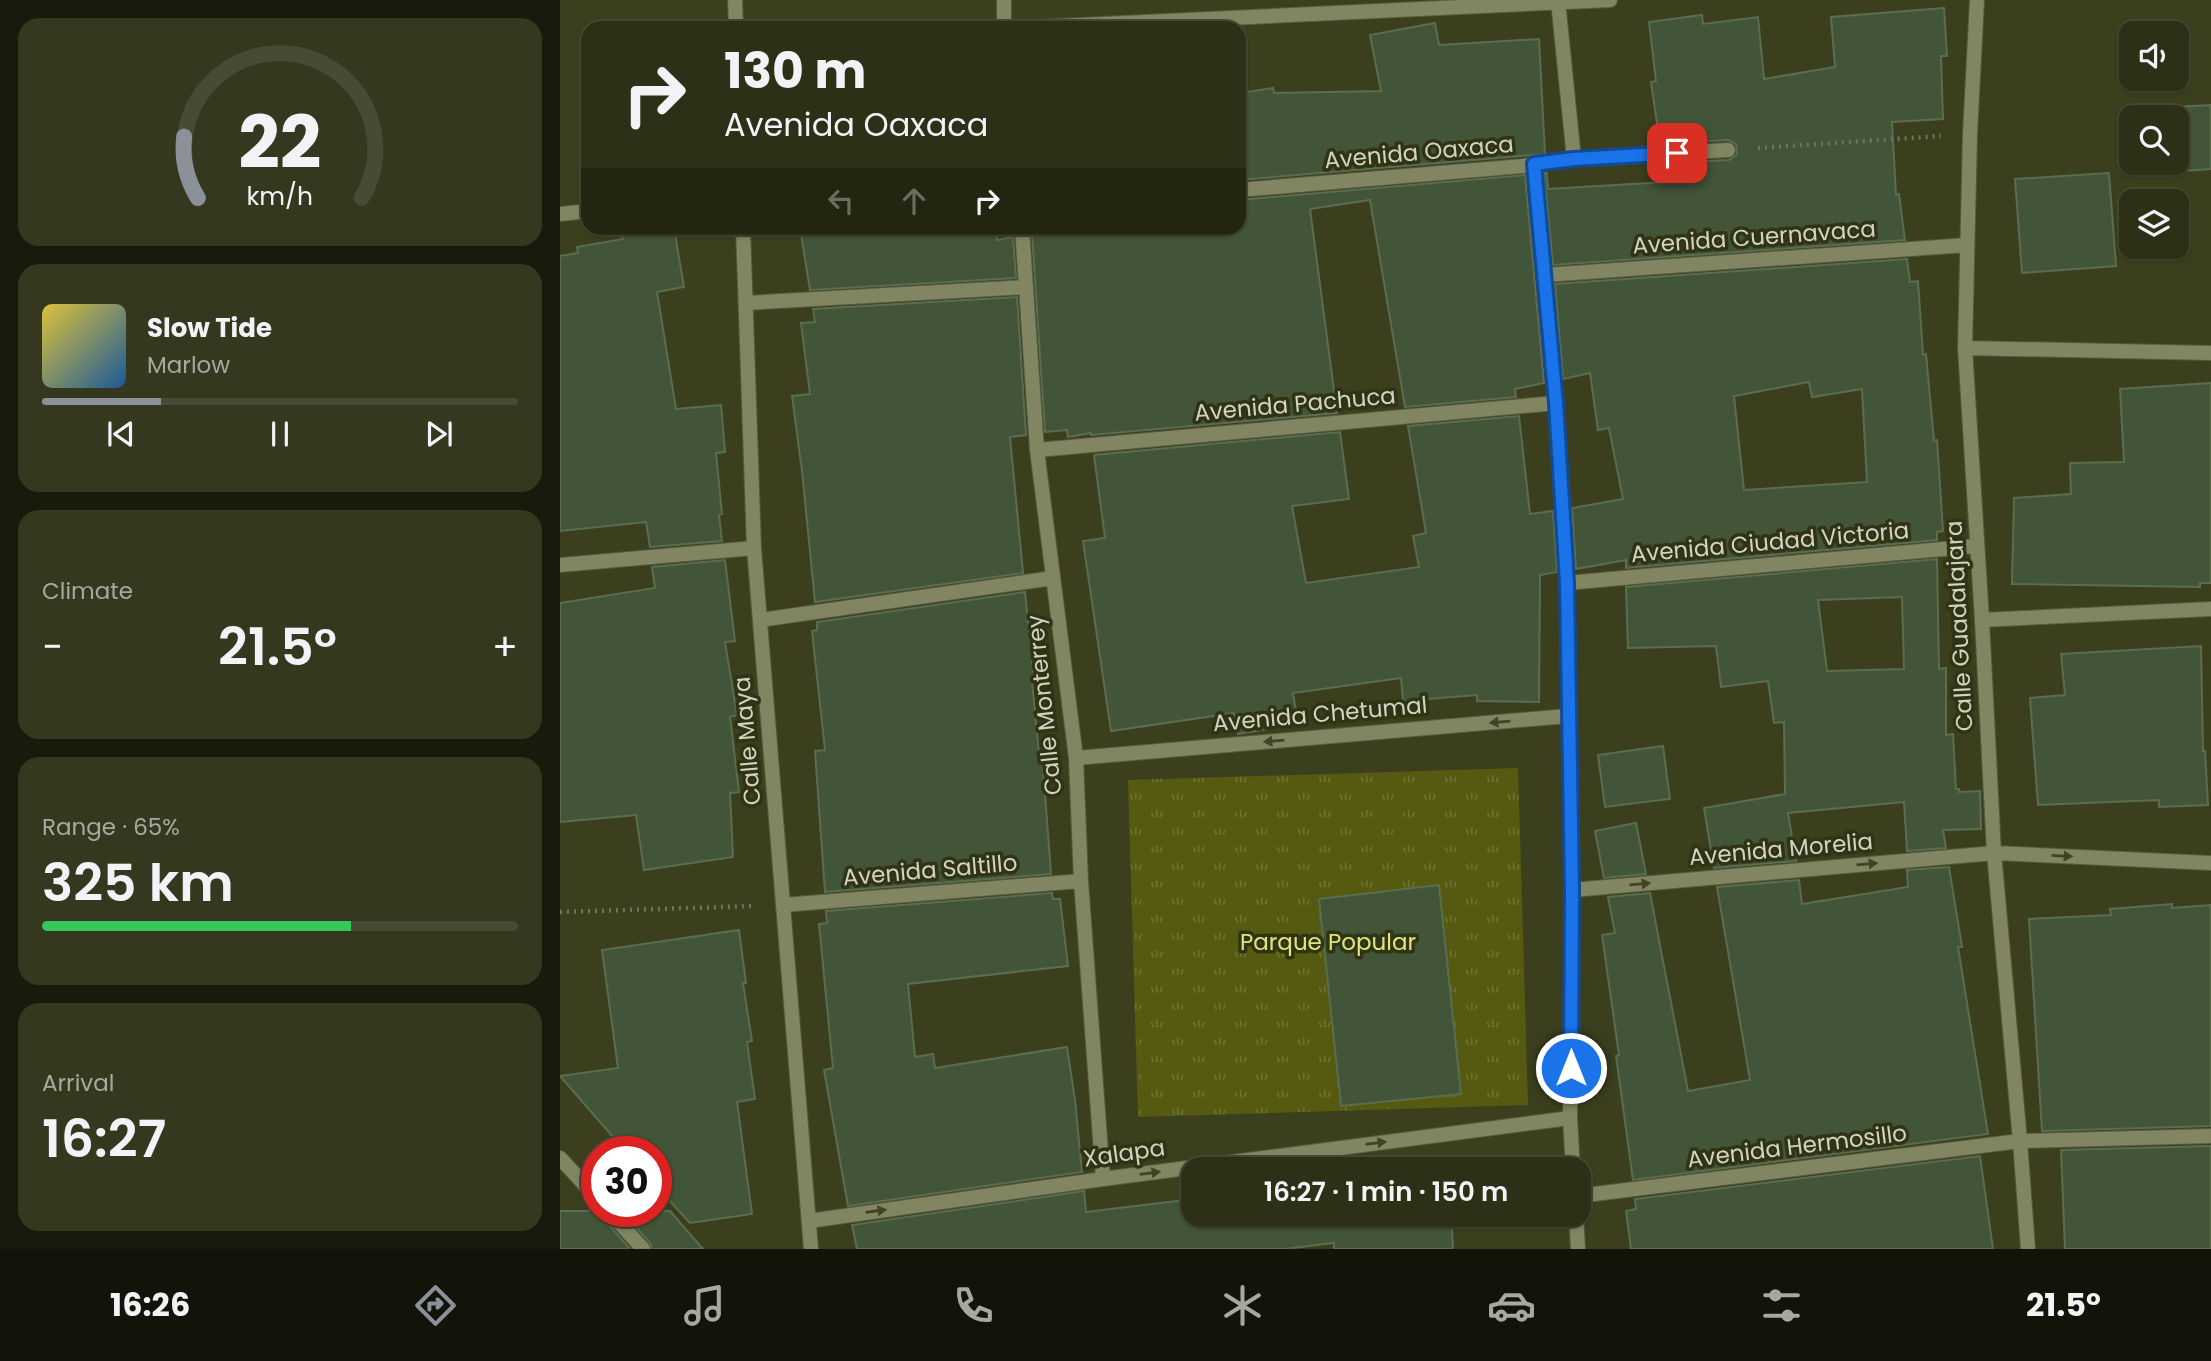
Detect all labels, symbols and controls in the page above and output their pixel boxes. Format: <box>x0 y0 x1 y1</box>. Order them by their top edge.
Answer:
map controls <box>2119 21 2189 259</box>
button: sound <box>2119 21 2189 91</box>
text: 130 m <box>724 37 866 105</box>
icon: right <box>609 49 700 140</box>
text: 22 <box>238 92 322 193</box>
text: Avenida Oaxaca <box>724 102 988 147</box>
button: search <box>2119 105 2189 175</box>
pin <box>1647 123 1707 183</box>
street label: Avenida Oaxaca <box>1323 128 1515 176</box>
icon: arrive <box>1658 134 1696 172</box>
text: km/h <box>247 179 313 214</box>
icon: left <box>822 182 860 220</box>
icon: ahead <box>895 182 933 220</box>
icon: right <box>968 182 1006 220</box>
button: layers <box>2119 189 2189 259</box>
street label: Avenida Cuernavaca <box>1631 213 1877 261</box>
text: Slow Tide <box>147 310 272 346</box>
text: Marlow <box>147 349 230 381</box>
street label: Avenida Pachuca <box>1193 379 1397 429</box>
icon: previous <box>102 415 140 453</box>
icon: pause <box>261 415 299 453</box>
icon: next <box>420 415 458 453</box>
street label: Avenida Ciudad Victoria <box>1630 514 1910 570</box>
street label: Calle Guadalajara <box>1938 520 1980 732</box>
text: Climate <box>42 575 133 607</box>
text: 21.5° <box>218 610 337 683</box>
street label: Calle Monterrey <box>1019 613 1069 797</box>
text: − <box>42 620 63 673</box>
text: + <box>492 620 518 673</box>
street label: Calle Maya <box>725 675 769 807</box>
street label: Avenida Chetumal <box>1212 689 1428 739</box>
one-way arrow <box>1489 717 1511 728</box>
one-way arrow <box>1262 736 1284 747</box>
text: Range · 65% <box>42 811 180 843</box>
street label: Avenida Morelia <box>1688 825 1874 873</box>
text: 325 km <box>42 846 234 919</box>
street label: Avenida Saltillo <box>841 846 1019 894</box>
one-way arrow <box>2051 851 2073 862</box>
one-way arrow <box>1856 858 1878 869</box>
one-way arrow <box>1629 878 1651 889</box>
park label: Parque Popular <box>1240 926 1416 958</box>
position arrow <box>1534 1031 1608 1105</box>
text: Arrival <box>42 1067 114 1099</box>
text: 16:27 <box>42 1102 166 1175</box>
street label: Avenida Hermosillo <box>1685 1117 1909 1175</box>
street label: Xalapa <box>1081 1131 1167 1175</box>
speed limit sign: 30 <box>581 1136 672 1227</box>
one-way arrow <box>1365 1138 1387 1149</box>
one-way arrow <box>1139 1167 1161 1178</box>
text: 16:27 · 1 min · 150 m <box>1264 1174 1508 1210</box>
one-way arrow <box>865 1206 887 1217</box>
icon: directions <box>411 1281 460 1330</box>
icon: music <box>680 1281 729 1330</box>
icon: phone <box>949 1281 998 1330</box>
icon: climate <box>1218 1281 1267 1330</box>
icon: car <box>1487 1281 1536 1330</box>
icon: filters <box>1757 1281 1806 1330</box>
text: 16:26 <box>110 1282 190 1327</box>
text: 21.5° <box>2026 1282 2101 1327</box>

